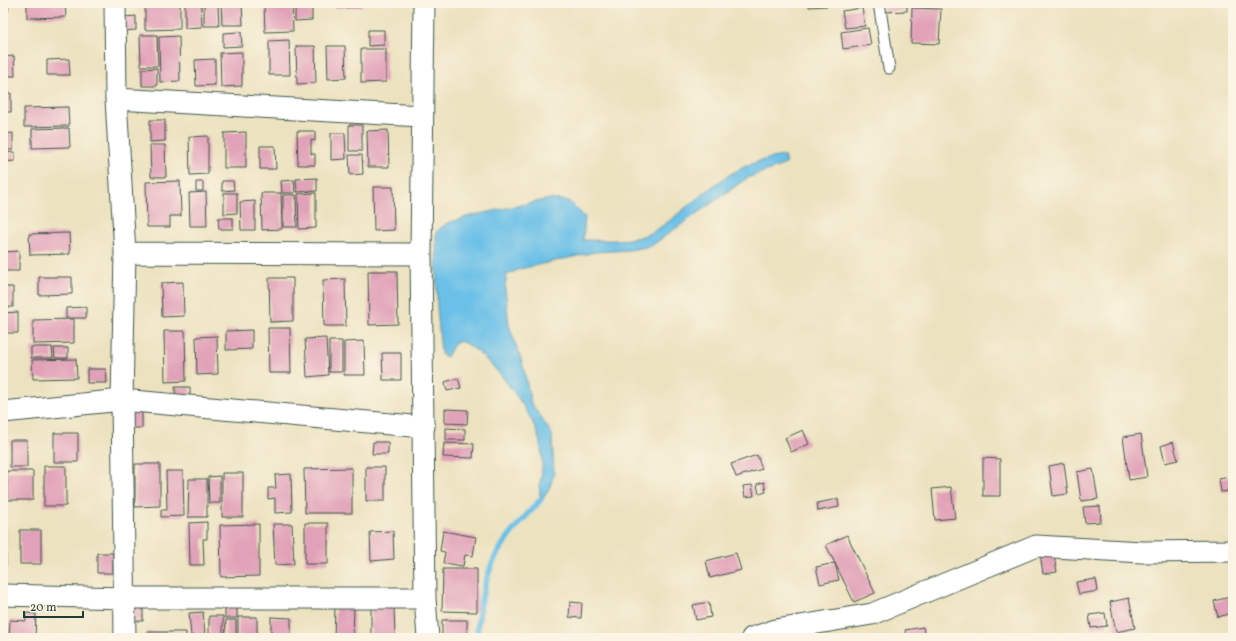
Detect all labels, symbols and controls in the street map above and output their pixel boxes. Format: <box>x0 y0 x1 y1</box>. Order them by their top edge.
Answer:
scale bar <box>24 593 83 619</box>
text: 20 m <box>30 600 57 616</box>

